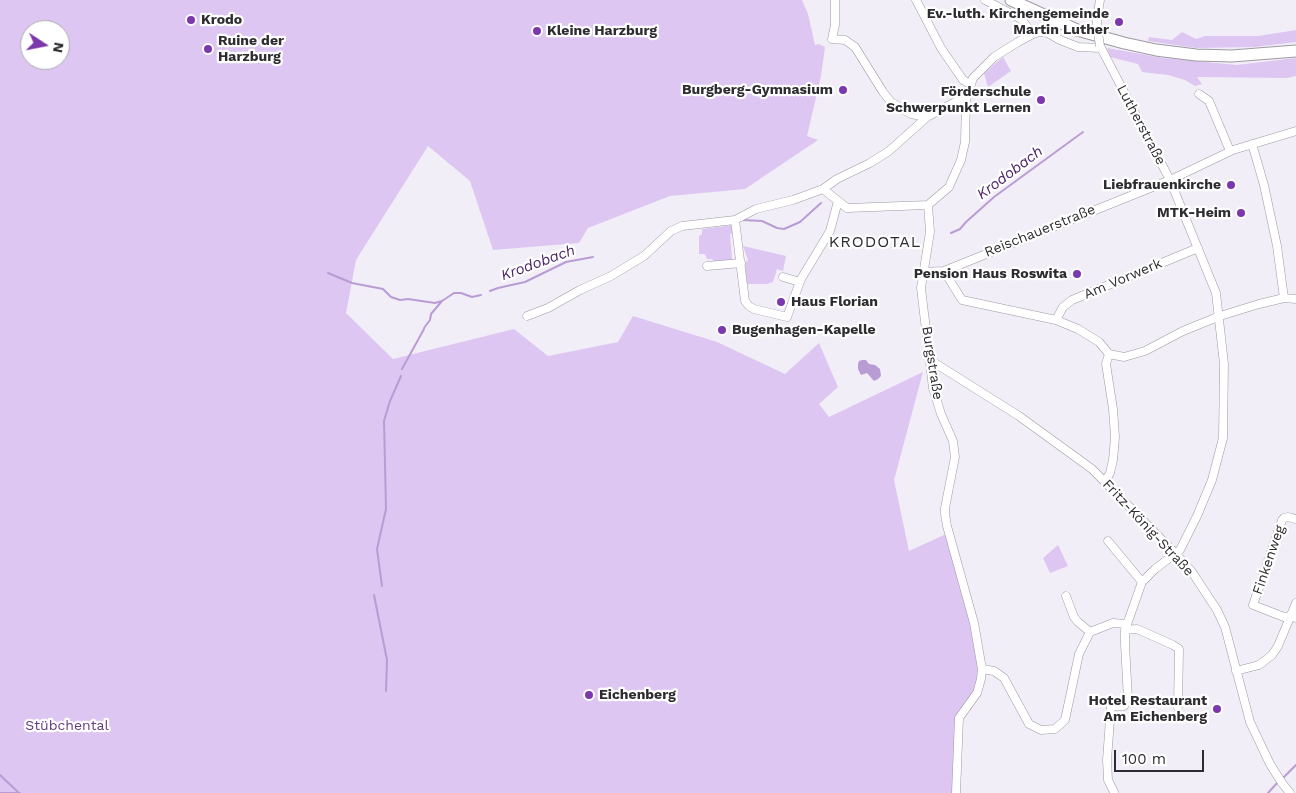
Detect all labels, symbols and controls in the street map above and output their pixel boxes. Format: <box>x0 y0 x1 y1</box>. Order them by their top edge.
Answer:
place label: Ev.-luth. Kirchengemeinde Martin Luther <box>927 6 1109 38</box>
place label: Krodo <box>201 12 242 28</box>
marker: Krodo <box>185 14 197 26</box>
marker: Ev.-luth. Kirchengemeinde Martin Luther <box>1113 16 1125 28</box>
north arrow <box>20 20 70 70</box>
place label: Kleine Harzburg <box>547 23 657 39</box>
marker: Kleine Harzburg <box>531 25 543 37</box>
place label: Ruine der Harzburg <box>218 33 284 65</box>
text: N <box>50 41 68 54</box>
marker: Ruine der Harzburg <box>202 43 214 55</box>
place label: Burgberg-Gymnasium <box>682 82 833 98</box>
street label: Lutherstraße <box>1113 82 1169 168</box>
marker: Burgberg-Gymnasium <box>837 84 849 96</box>
place label: Förderschule Schwerpunkt Lernen <box>886 84 1031 116</box>
marker: Förderschule Schwerpunkt Lernen <box>1035 94 1047 106</box>
water label: Krodobach <box>974 142 1046 204</box>
place label: Liebfrauenkirche <box>1103 177 1221 193</box>
marker: Liebfrauenkirche <box>1225 179 1237 191</box>
street label: Reischauerstraße <box>982 201 1098 261</box>
place label: MTK-Heim <box>1157 205 1231 221</box>
marker: MTK-Heim <box>1235 207 1247 219</box>
district label: KRODOTAL <box>828 232 922 252</box>
water label: Krodobach <box>498 241 578 285</box>
street label: Am Vorwerk <box>1081 255 1165 303</box>
place label: Pension Haus Roswita <box>914 266 1067 282</box>
marker: Pension Haus Roswita <box>1071 268 1083 280</box>
place label: Haus Florian <box>791 294 878 310</box>
marker: Haus Florian <box>775 296 787 308</box>
place label: Bugenhagen-Kapelle <box>732 322 876 338</box>
marker: Bugenhagen-Kapelle <box>716 324 728 336</box>
street label: Burgstraße <box>918 325 946 401</box>
street label: Fritz-König-Straße <box>1099 476 1197 580</box>
street label: Finkenweg <box>1249 523 1289 597</box>
place label: Eichenberg <box>599 687 676 703</box>
marker: Eichenberg <box>583 689 595 701</box>
place label: Hotel Restaurant Am Eichenberg <box>1089 693 1207 726</box>
marker: Hotel Restaurant Am Eichenberg <box>1211 703 1223 715</box>
park label: Stübchental <box>25 718 109 734</box>
scale bar <box>1116 740 1206 772</box>
text: 100 m <box>1122 750 1166 768</box>

